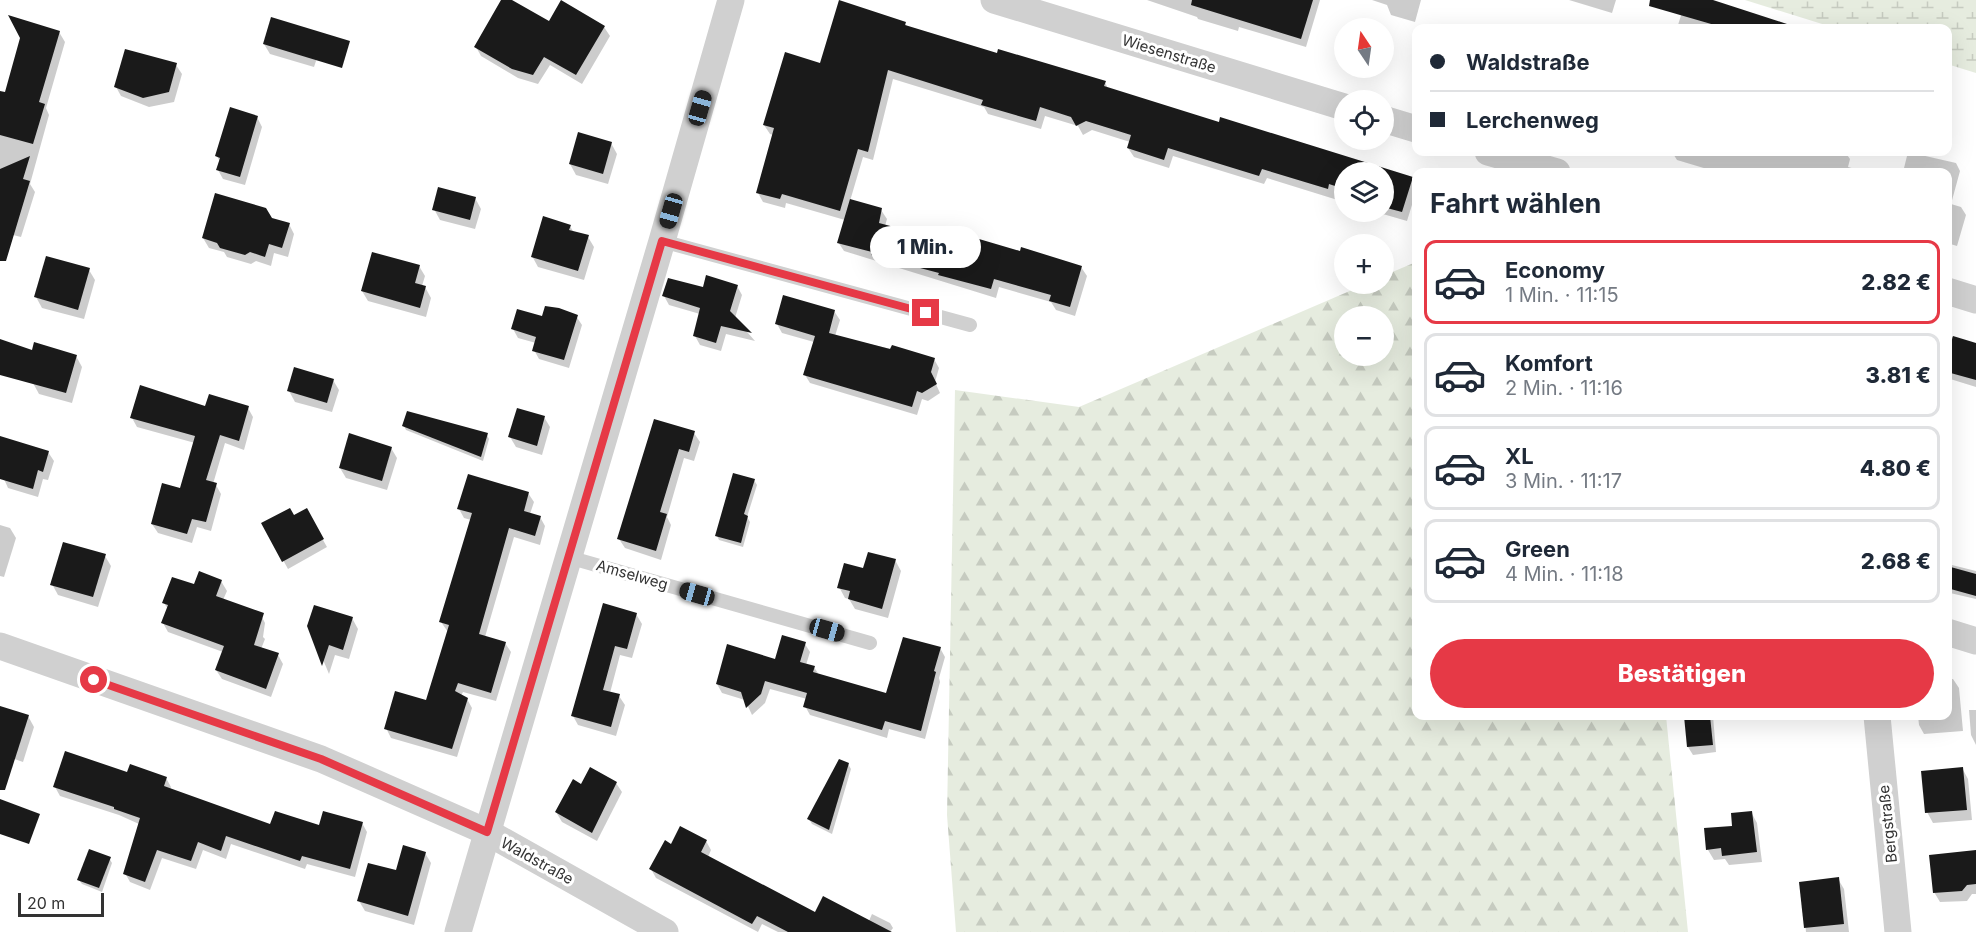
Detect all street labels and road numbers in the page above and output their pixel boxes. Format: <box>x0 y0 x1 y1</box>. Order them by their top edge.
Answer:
street label: Wiesenstraße <box>1120 30 1219 77</box>
street label: Amselweg <box>594 555 670 594</box>
street label: Bergstraße <box>1874 784 1901 864</box>
street label: Waldstraße <box>498 833 577 888</box>

